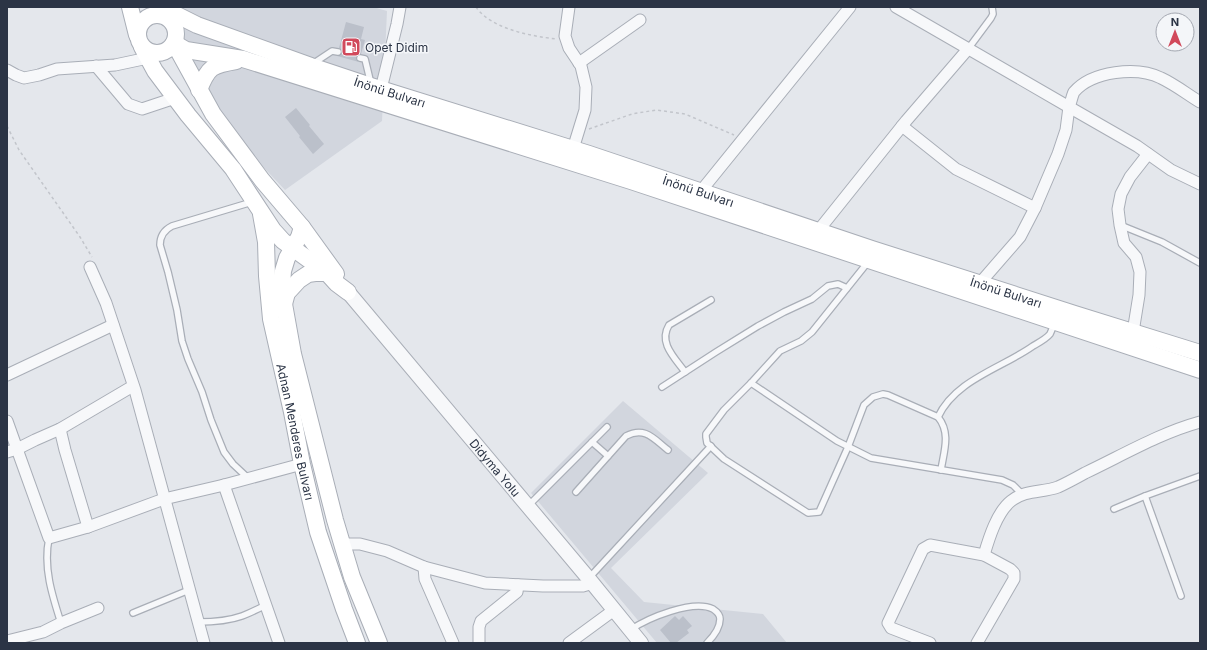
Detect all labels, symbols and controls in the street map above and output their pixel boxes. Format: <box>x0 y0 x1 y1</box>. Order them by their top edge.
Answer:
north arrow <box>1155 12 1195 52</box>
text: N <box>1171 15 1179 29</box>
fuel station icon: Opet Didim <box>340 36 362 58</box>
place label: Opet Didim <box>365 40 428 55</box>
street label: İnönü Bulvarı <box>352 73 427 110</box>
street label: İnönü Bulvarı <box>661 172 736 210</box>
street label: İnönü Bulvarı <box>969 274 1044 310</box>
street label: Adnan Menderes Bulvarı <box>274 362 318 501</box>
street label: Didyma Yolu <box>467 435 524 499</box>

